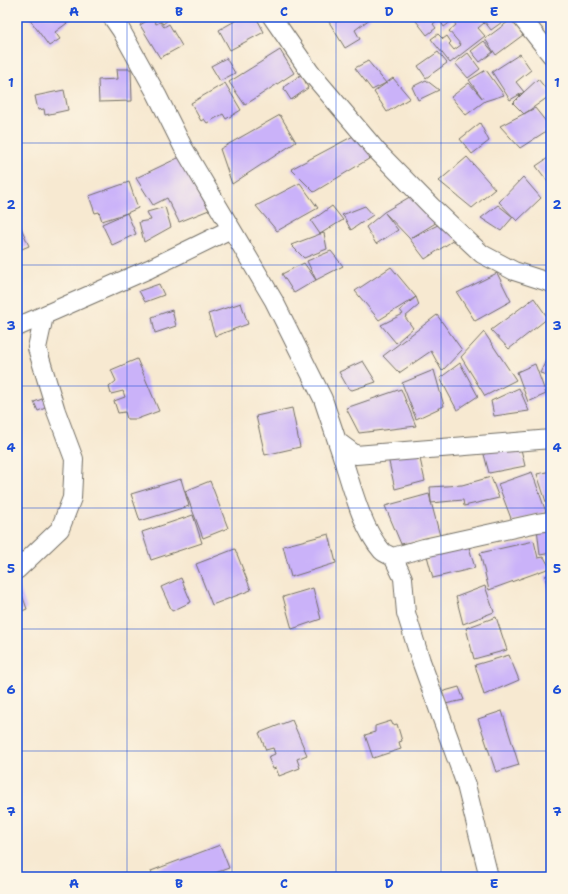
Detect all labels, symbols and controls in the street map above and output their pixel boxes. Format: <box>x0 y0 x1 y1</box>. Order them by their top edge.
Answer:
text: A <box>69 3 79 20</box>
text: B <box>175 3 183 20</box>
text: C <box>280 3 288 20</box>
text: D <box>384 3 394 20</box>
text: E <box>490 3 499 20</box>
text: 1 <box>8 74 14 91</box>
text: 1 <box>554 74 560 91</box>
text: 2 <box>6 196 16 213</box>
text: 2 <box>552 196 562 213</box>
text: 3 <box>6 317 16 334</box>
text: 3 <box>552 317 562 334</box>
text: 4 <box>6 439 16 456</box>
text: 4 <box>552 439 562 456</box>
text: 5 <box>7 560 15 577</box>
text: 5 <box>553 560 561 577</box>
text: 6 <box>6 681 16 698</box>
text: 6 <box>552 681 562 698</box>
text: 7 <box>6 803 16 820</box>
text: 7 <box>552 803 562 820</box>
text: A <box>69 875 79 892</box>
text: B <box>175 875 183 892</box>
text: C <box>280 875 288 892</box>
text: D <box>384 875 394 892</box>
text: E <box>490 875 499 892</box>

